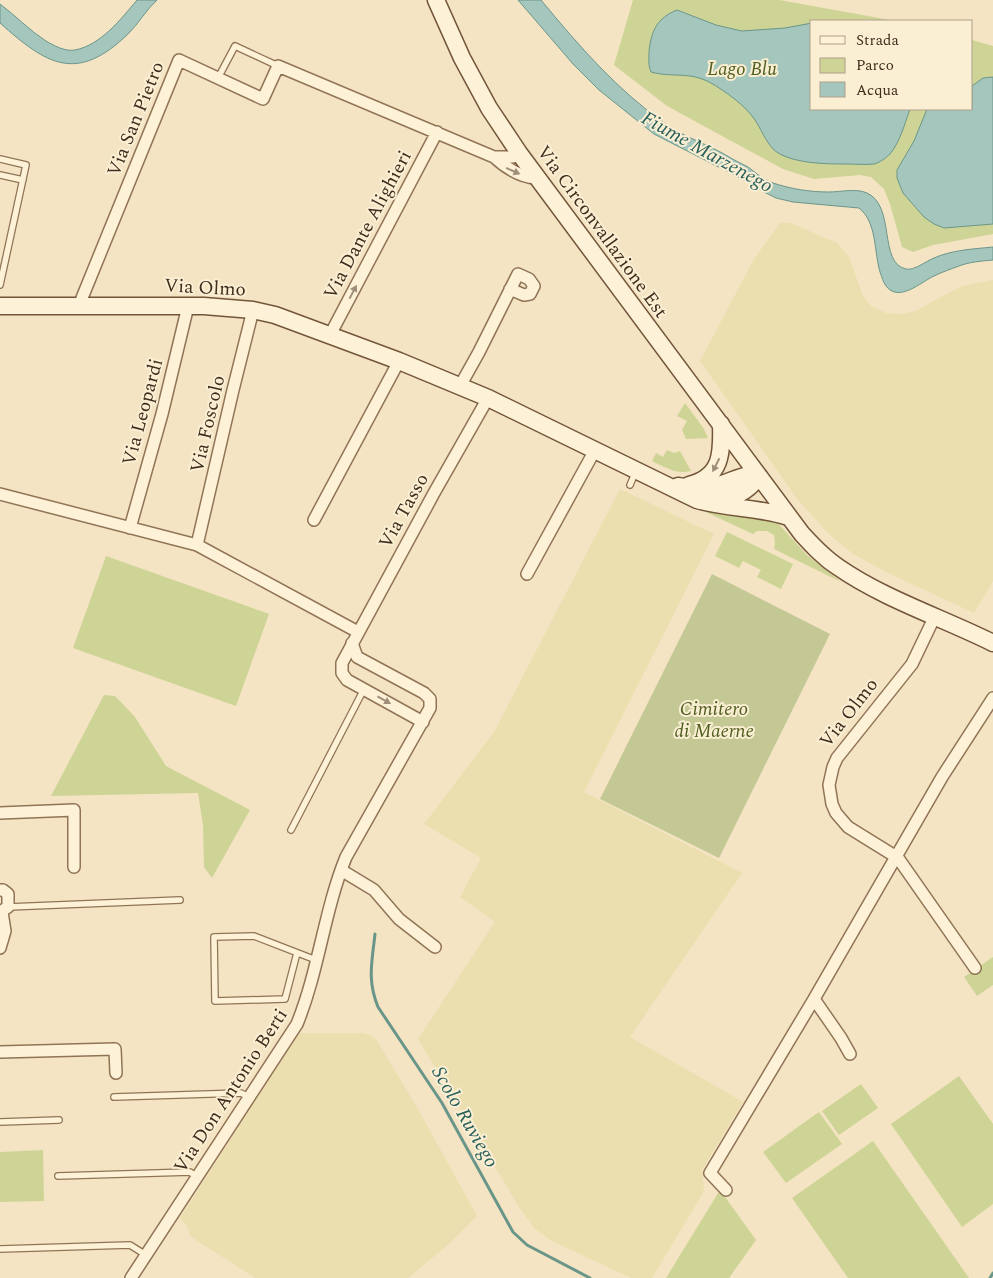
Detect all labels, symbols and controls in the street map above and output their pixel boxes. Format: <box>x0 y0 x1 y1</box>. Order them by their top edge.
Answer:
legend <box>810 20 973 110</box>
text: Strada <box>856 29 899 52</box>
text: Parco <box>856 54 894 77</box>
park label: Lago Blu <box>707 55 777 84</box>
street label: Via San Pietro <box>100 57 172 181</box>
text: Acqua <box>856 79 899 102</box>
water label: Fiume Marzenego <box>636 103 778 201</box>
street label: Via Circonvallazione Est <box>529 139 675 325</box>
street label: Via Dante Alighieri <box>316 145 420 305</box>
one-way arrow <box>506 168 520 176</box>
street label: Via Olmo <box>164 271 246 305</box>
one-way arrow <box>348 285 357 298</box>
street label: Via Leopardi <box>115 355 171 469</box>
street label: Via Foscolo <box>183 373 233 475</box>
one-way arrow <box>712 458 720 473</box>
street label: Via Tasso <box>371 468 437 554</box>
street label: Via Olmo <box>812 672 886 754</box>
park label: Cimitero di Maerne <box>674 695 754 746</box>
one-way arrow <box>378 696 391 705</box>
street label: Via Don Antonio Berti <box>167 1003 295 1179</box>
water label: Scolo Ruviego <box>424 1061 506 1173</box>

